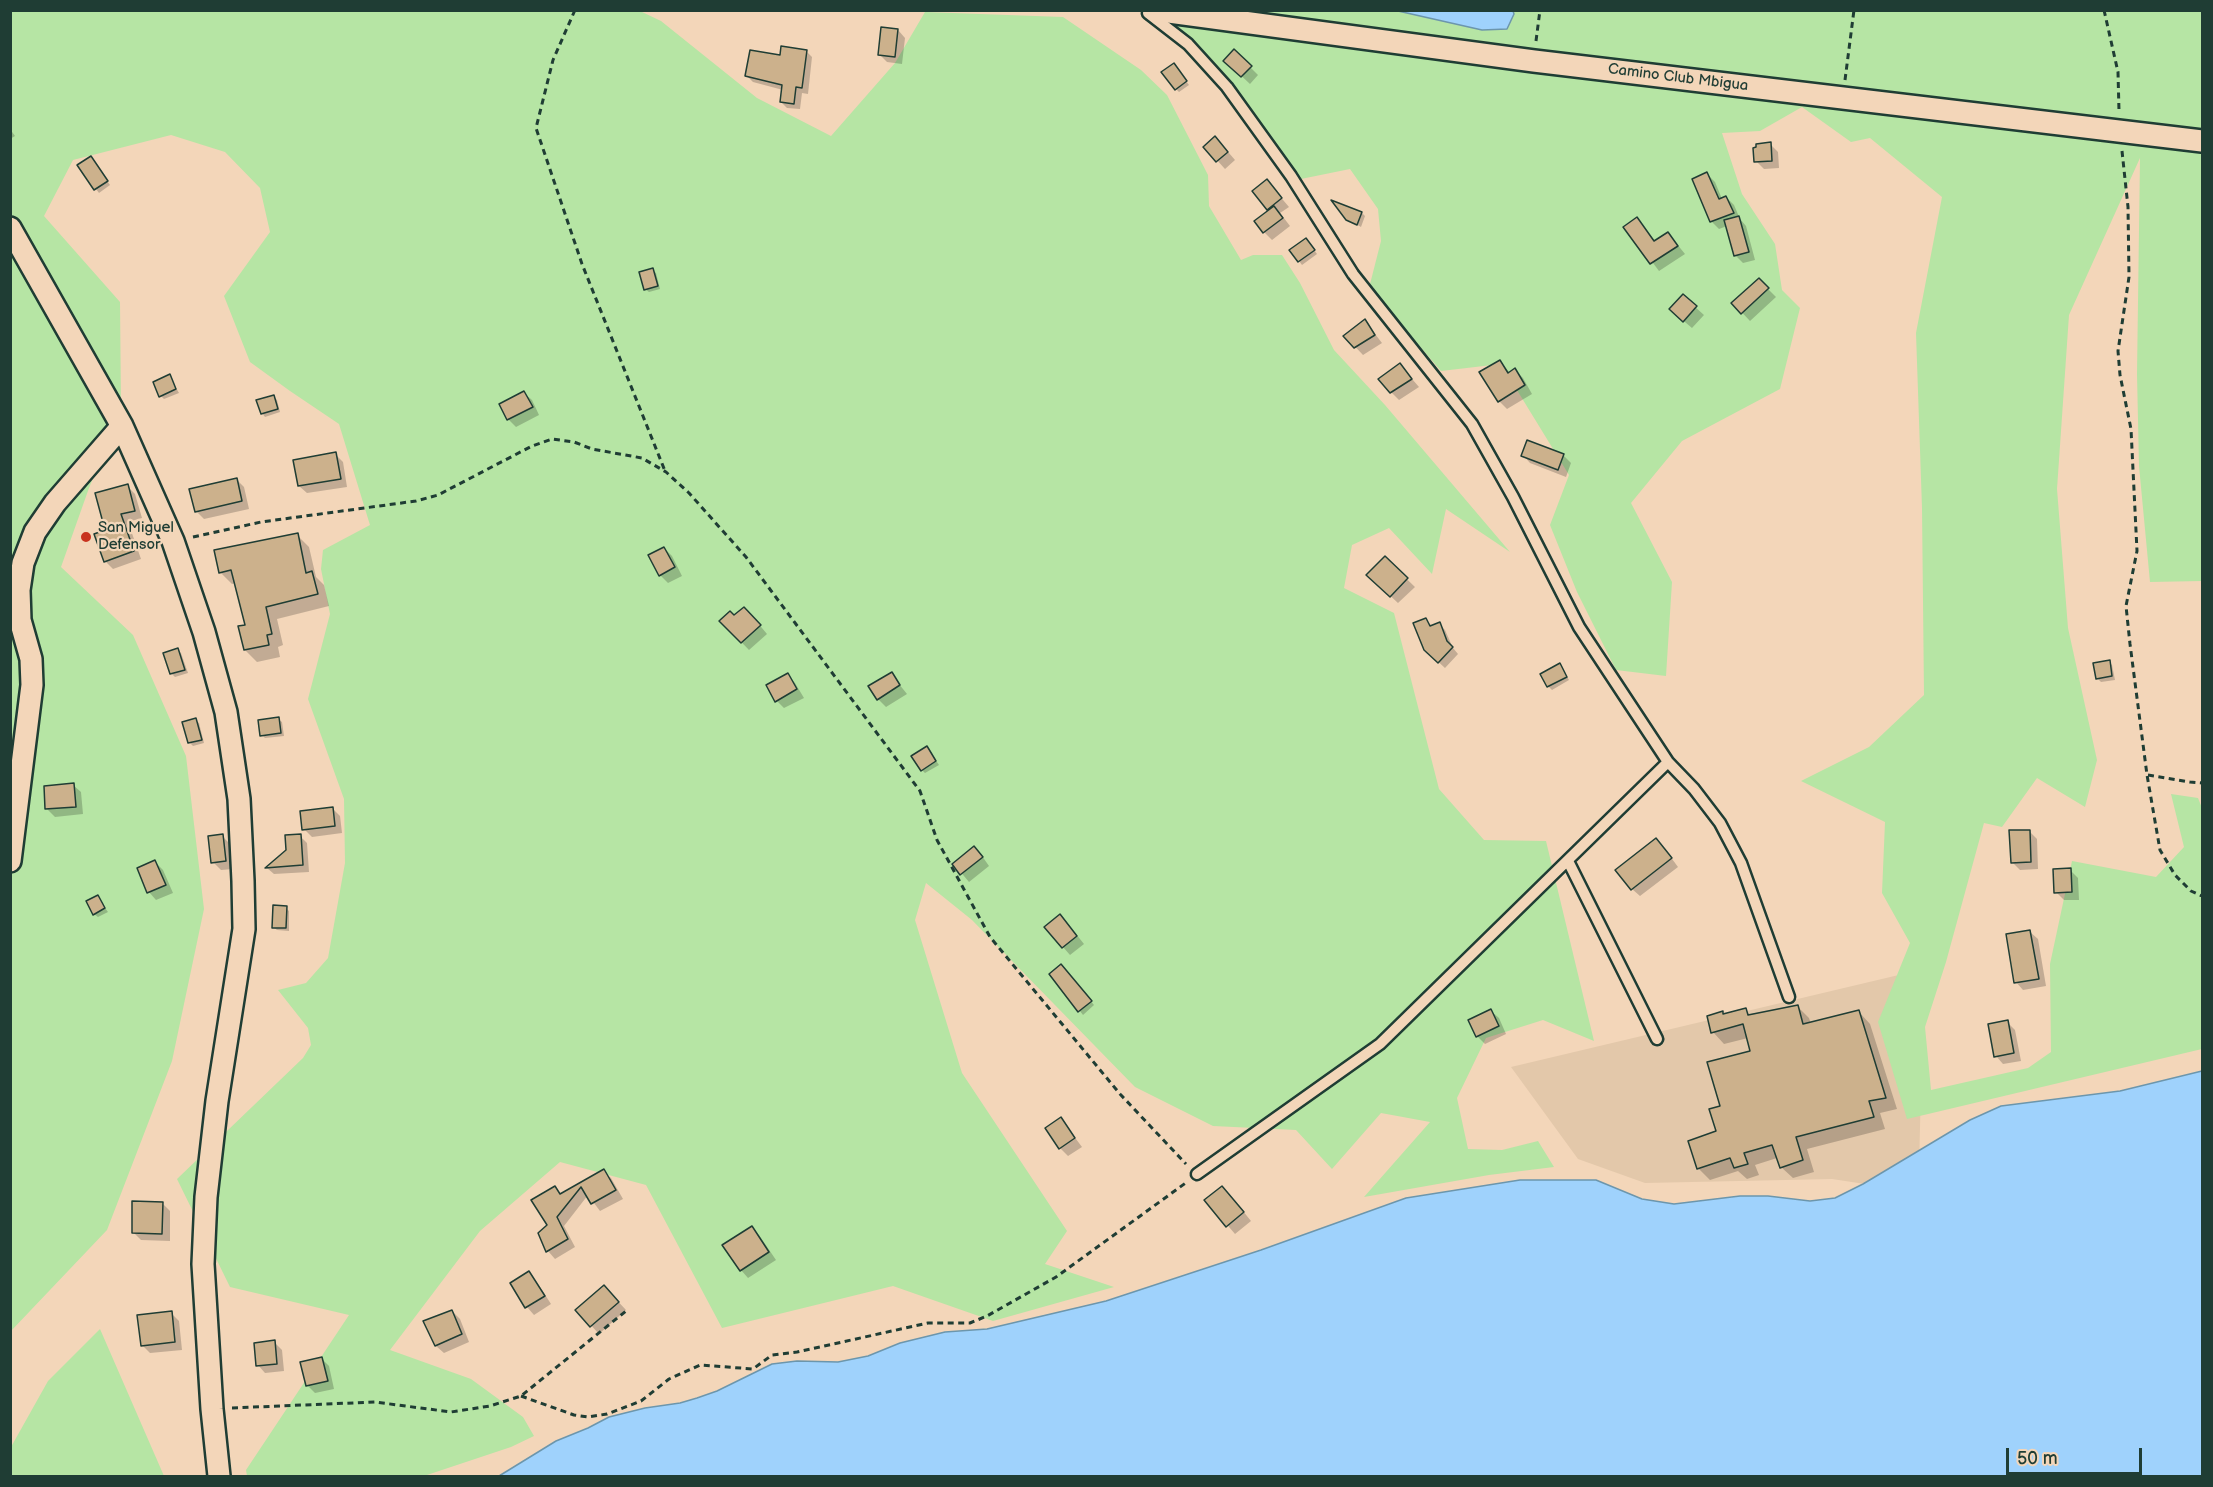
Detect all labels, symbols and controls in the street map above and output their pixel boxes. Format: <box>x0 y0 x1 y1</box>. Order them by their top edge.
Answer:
street label: Camino Club Mbigua <box>1607 60 1749 96</box>
place label: San Miguel Defensor <box>98 519 174 554</box>
marker: San Miguel Defensor <box>79 530 93 544</box>
scale bar <box>2009 1436 2146 1474</box>
text: 50 m <box>2017 1448 2058 1469</box>

